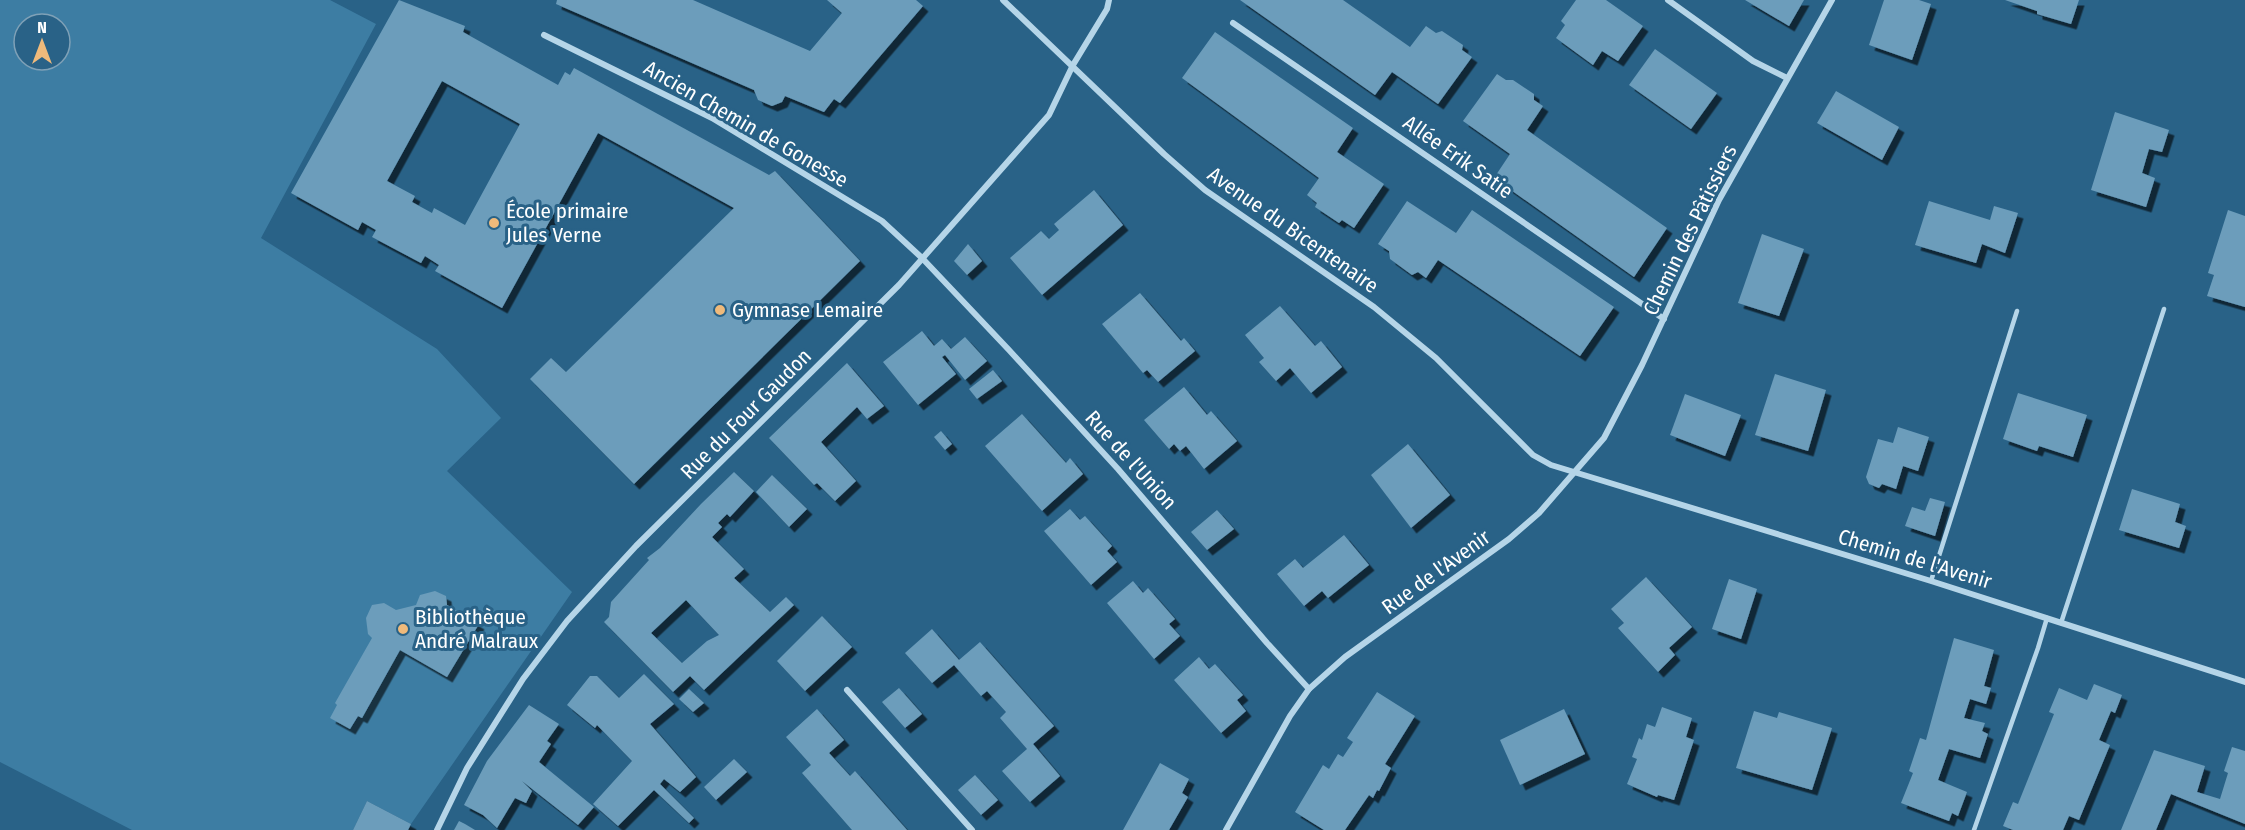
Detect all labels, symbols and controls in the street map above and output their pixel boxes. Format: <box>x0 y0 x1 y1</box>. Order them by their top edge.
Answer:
north arrow <box>12 12 72 72</box>
text: N <box>37 18 47 37</box>
street label: Ancien Chemin de Gonesse <box>639 55 853 193</box>
street label: Allée Erik Satie <box>1398 110 1518 204</box>
street label: Chemin des Pâtissiers <box>1637 140 1743 320</box>
street label: Avenue du Bicentenaire <box>1203 161 1383 299</box>
place label: École primaire Jules Verne <box>506 198 628 248</box>
marker: École primaire Jules Verne <box>487 216 501 230</box>
place label: Gymnase Lemaire <box>732 297 883 323</box>
marker: Gymnase Lemaire <box>713 303 727 317</box>
street label: Rue du Four Gaudon <box>675 343 817 485</box>
street label: Rue de l'Union <box>1080 405 1182 515</box>
street label: Chemin de l'Avenir <box>1835 523 1996 595</box>
street label: Rue de l'Avenir <box>1377 524 1496 620</box>
place label: Bibliothèque André Malraux <box>415 604 539 654</box>
marker: Bibliothèque André Malraux <box>396 622 410 636</box>

